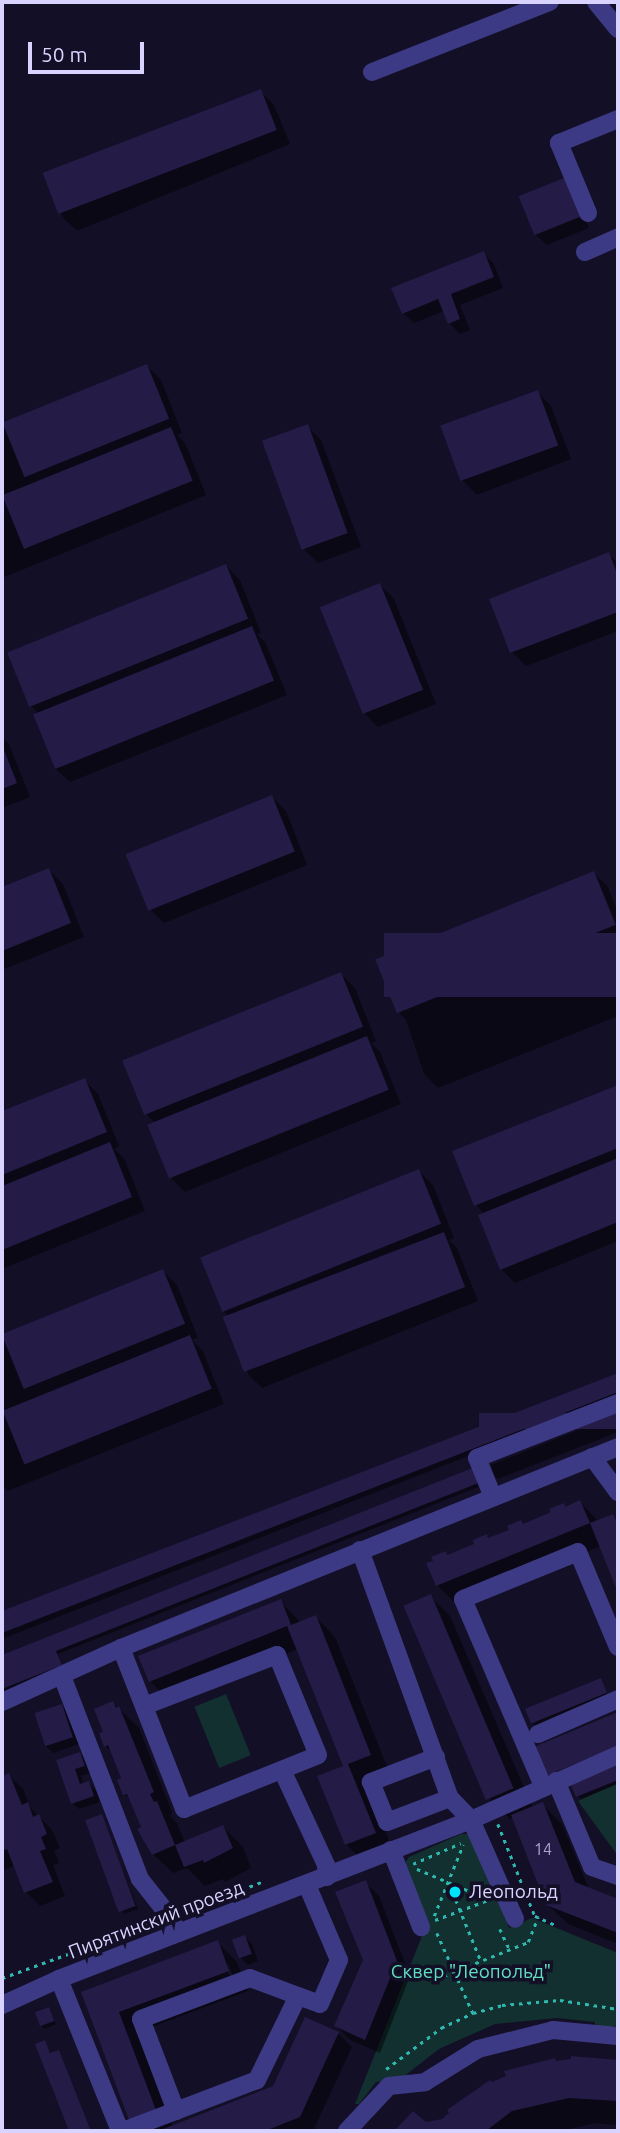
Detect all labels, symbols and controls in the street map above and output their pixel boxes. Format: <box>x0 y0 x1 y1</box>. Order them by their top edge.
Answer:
scale bar <box>32 28 147 72</box>
text: 50 m <box>41 42 88 66</box>
house number: 14 <box>534 1839 552 1859</box>
street label: Пирятинский проезд <box>65 1876 247 1964</box>
place label: Леопольд <box>469 1881 558 1903</box>
marker: Леопольд <box>447 1884 463 1900</box>
park label: Сквер "Леопольд" <box>391 1961 551 1983</box>

